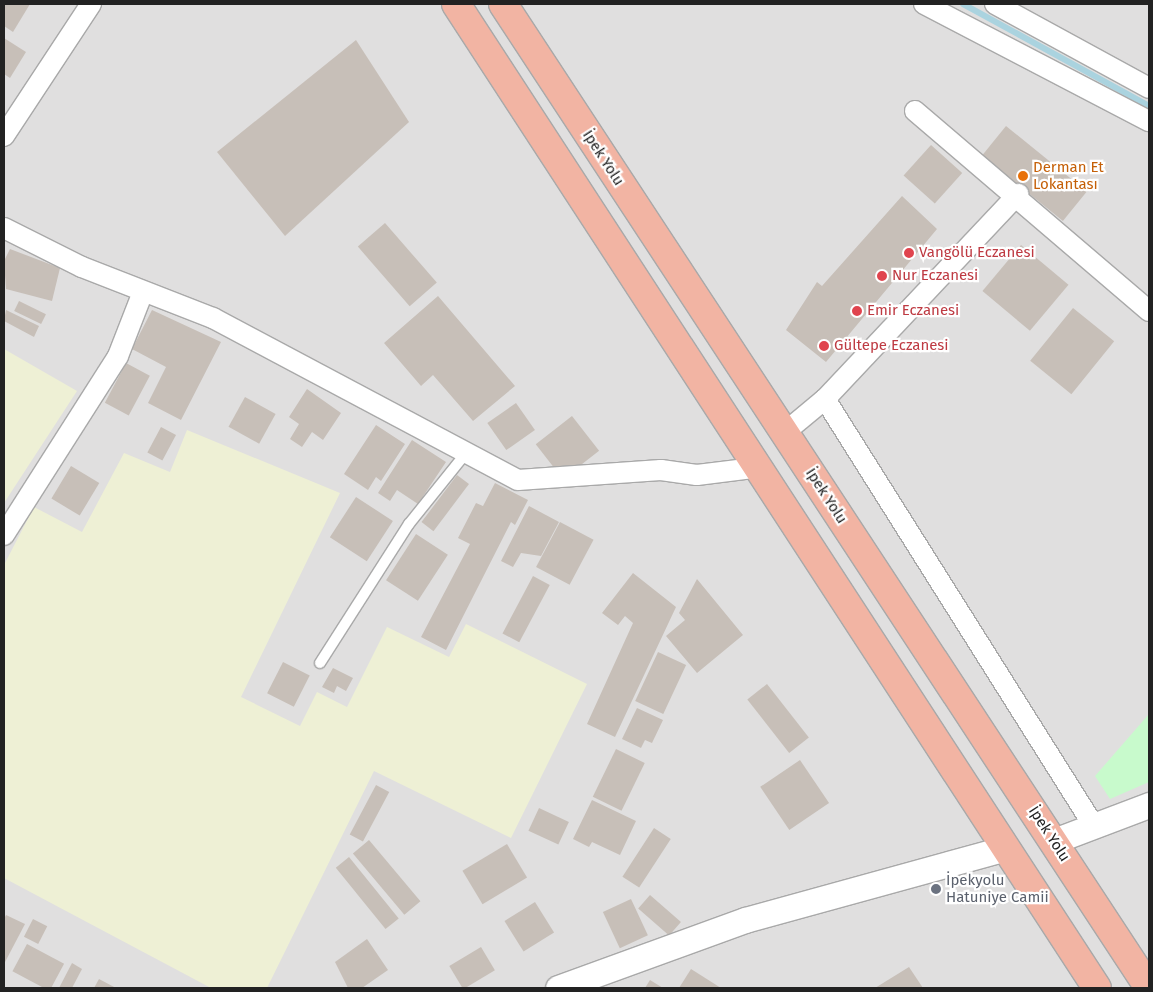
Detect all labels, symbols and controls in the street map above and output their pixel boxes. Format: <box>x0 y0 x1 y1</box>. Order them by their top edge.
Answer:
street label: İpek Yolu <box>578 127 628 189</box>
place label: Derman Et Lokantası <box>1033 158 1104 193</box>
marker: Derman Et Lokantası <box>1017 170 1029 182</box>
place label: Vangölü Eczanesi <box>919 244 1035 262</box>
marker: Vangölü Eczanesi <box>903 247 915 259</box>
place label: Nur Eczanesi <box>892 267 978 285</box>
marker: Nur Eczanesi <box>876 270 888 282</box>
place label: Emir Eczanesi <box>867 302 959 320</box>
marker: Emir Eczanesi <box>851 305 863 317</box>
place label: Gültepe Eczanesi <box>834 337 949 355</box>
marker: Gültepe Eczanesi <box>818 340 830 352</box>
street label: İpek Yolu <box>801 465 851 527</box>
street label: İpek Yolu <box>1024 803 1074 865</box>
place label: İpekyolu Hatuniye Camii <box>946 871 1049 906</box>
marker: İpekyolu Hatuniye Camii <box>930 883 942 895</box>

